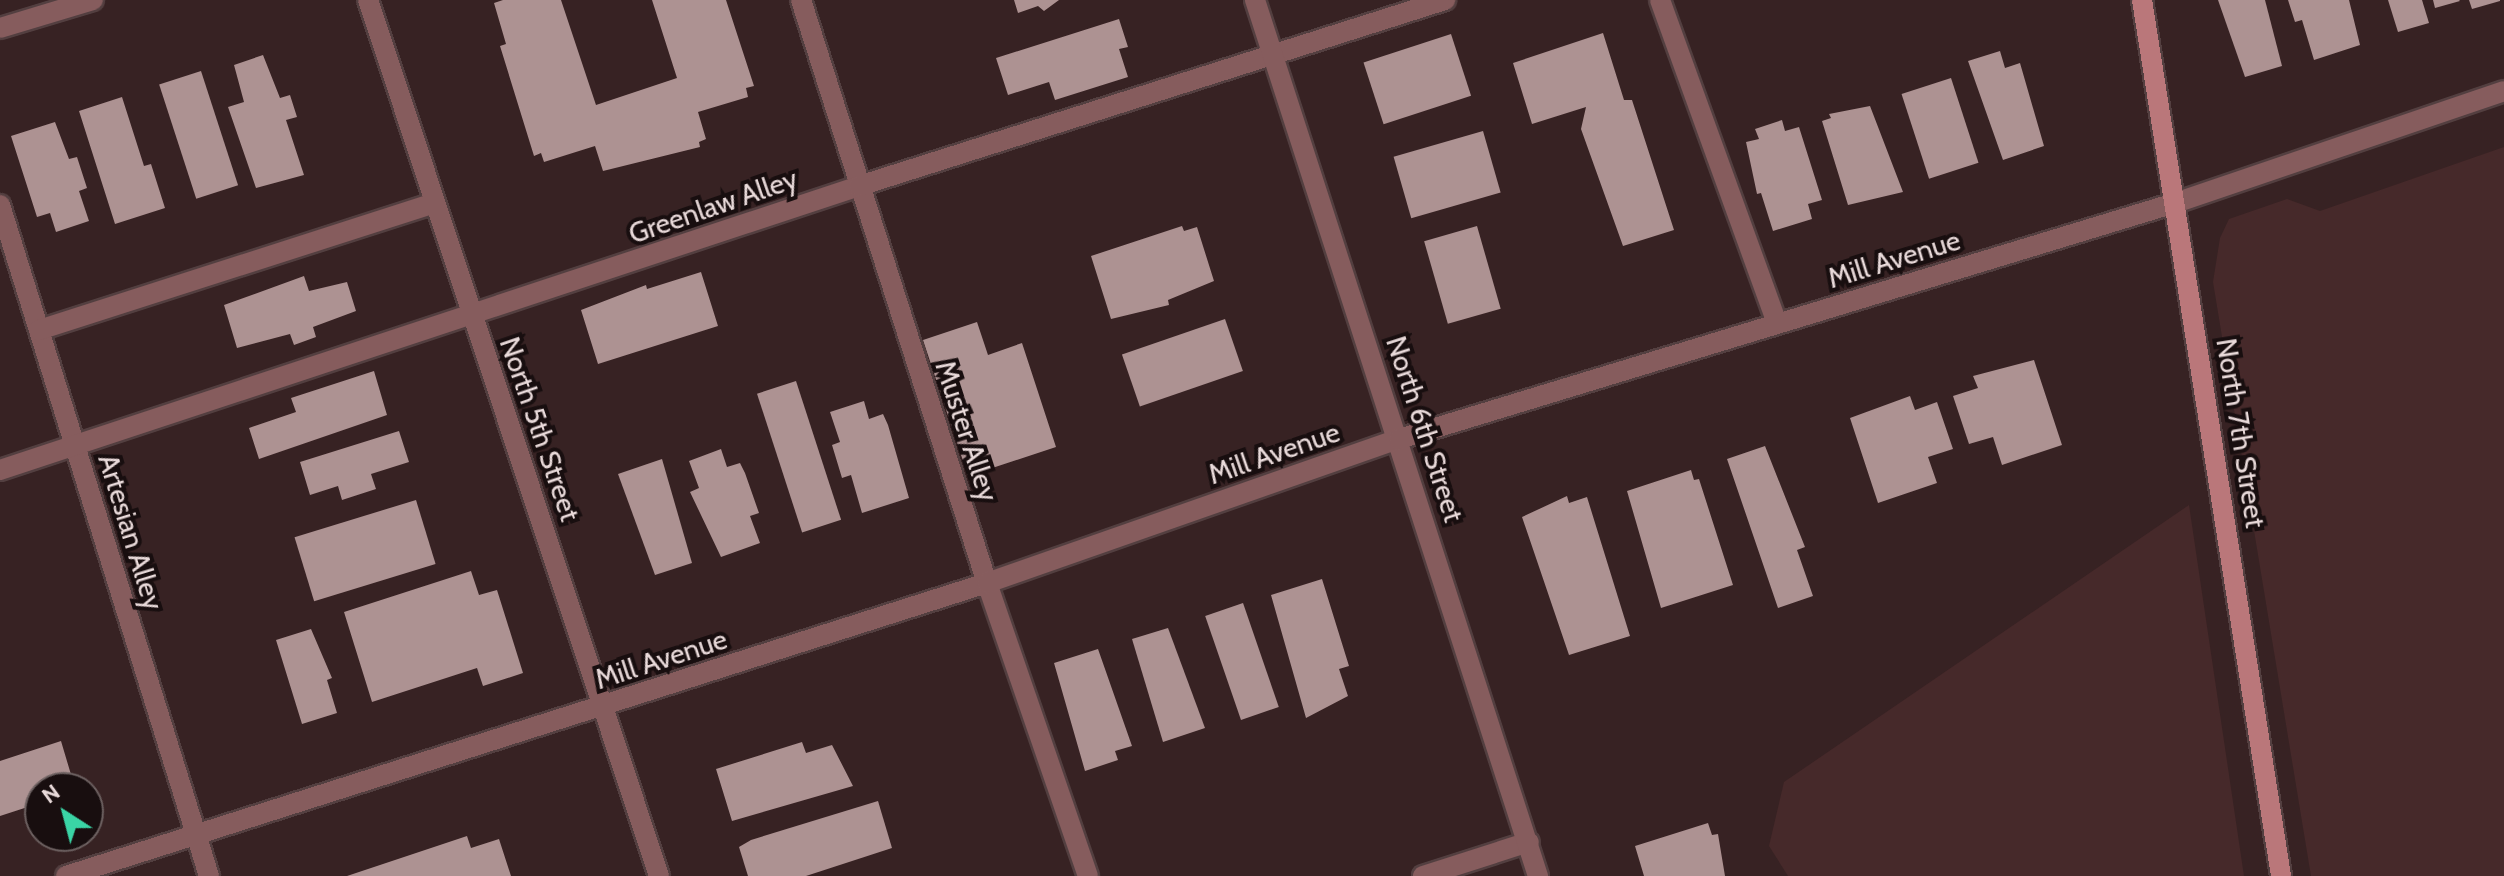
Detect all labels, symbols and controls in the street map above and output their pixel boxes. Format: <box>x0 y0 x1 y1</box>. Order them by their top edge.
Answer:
street label: Greenlaw Alley <box>624 161 802 251</box>
street label: Mill Avenue <box>1824 223 1964 295</box>
street label: North 6th Street <box>1379 332 1471 526</box>
street label: North 5th Street <box>493 333 587 525</box>
street label: North 7th Street <box>2209 336 2273 530</box>
street label: Muster Alley <box>928 356 1006 506</box>
street label: Mill Avenue <box>1204 415 1344 491</box>
street label: Artesian Alley <box>91 450 171 614</box>
street label: Mill Avenue <box>591 622 731 696</box>
north arrow <box>24 772 104 852</box>
text: N <box>37 778 65 809</box>

